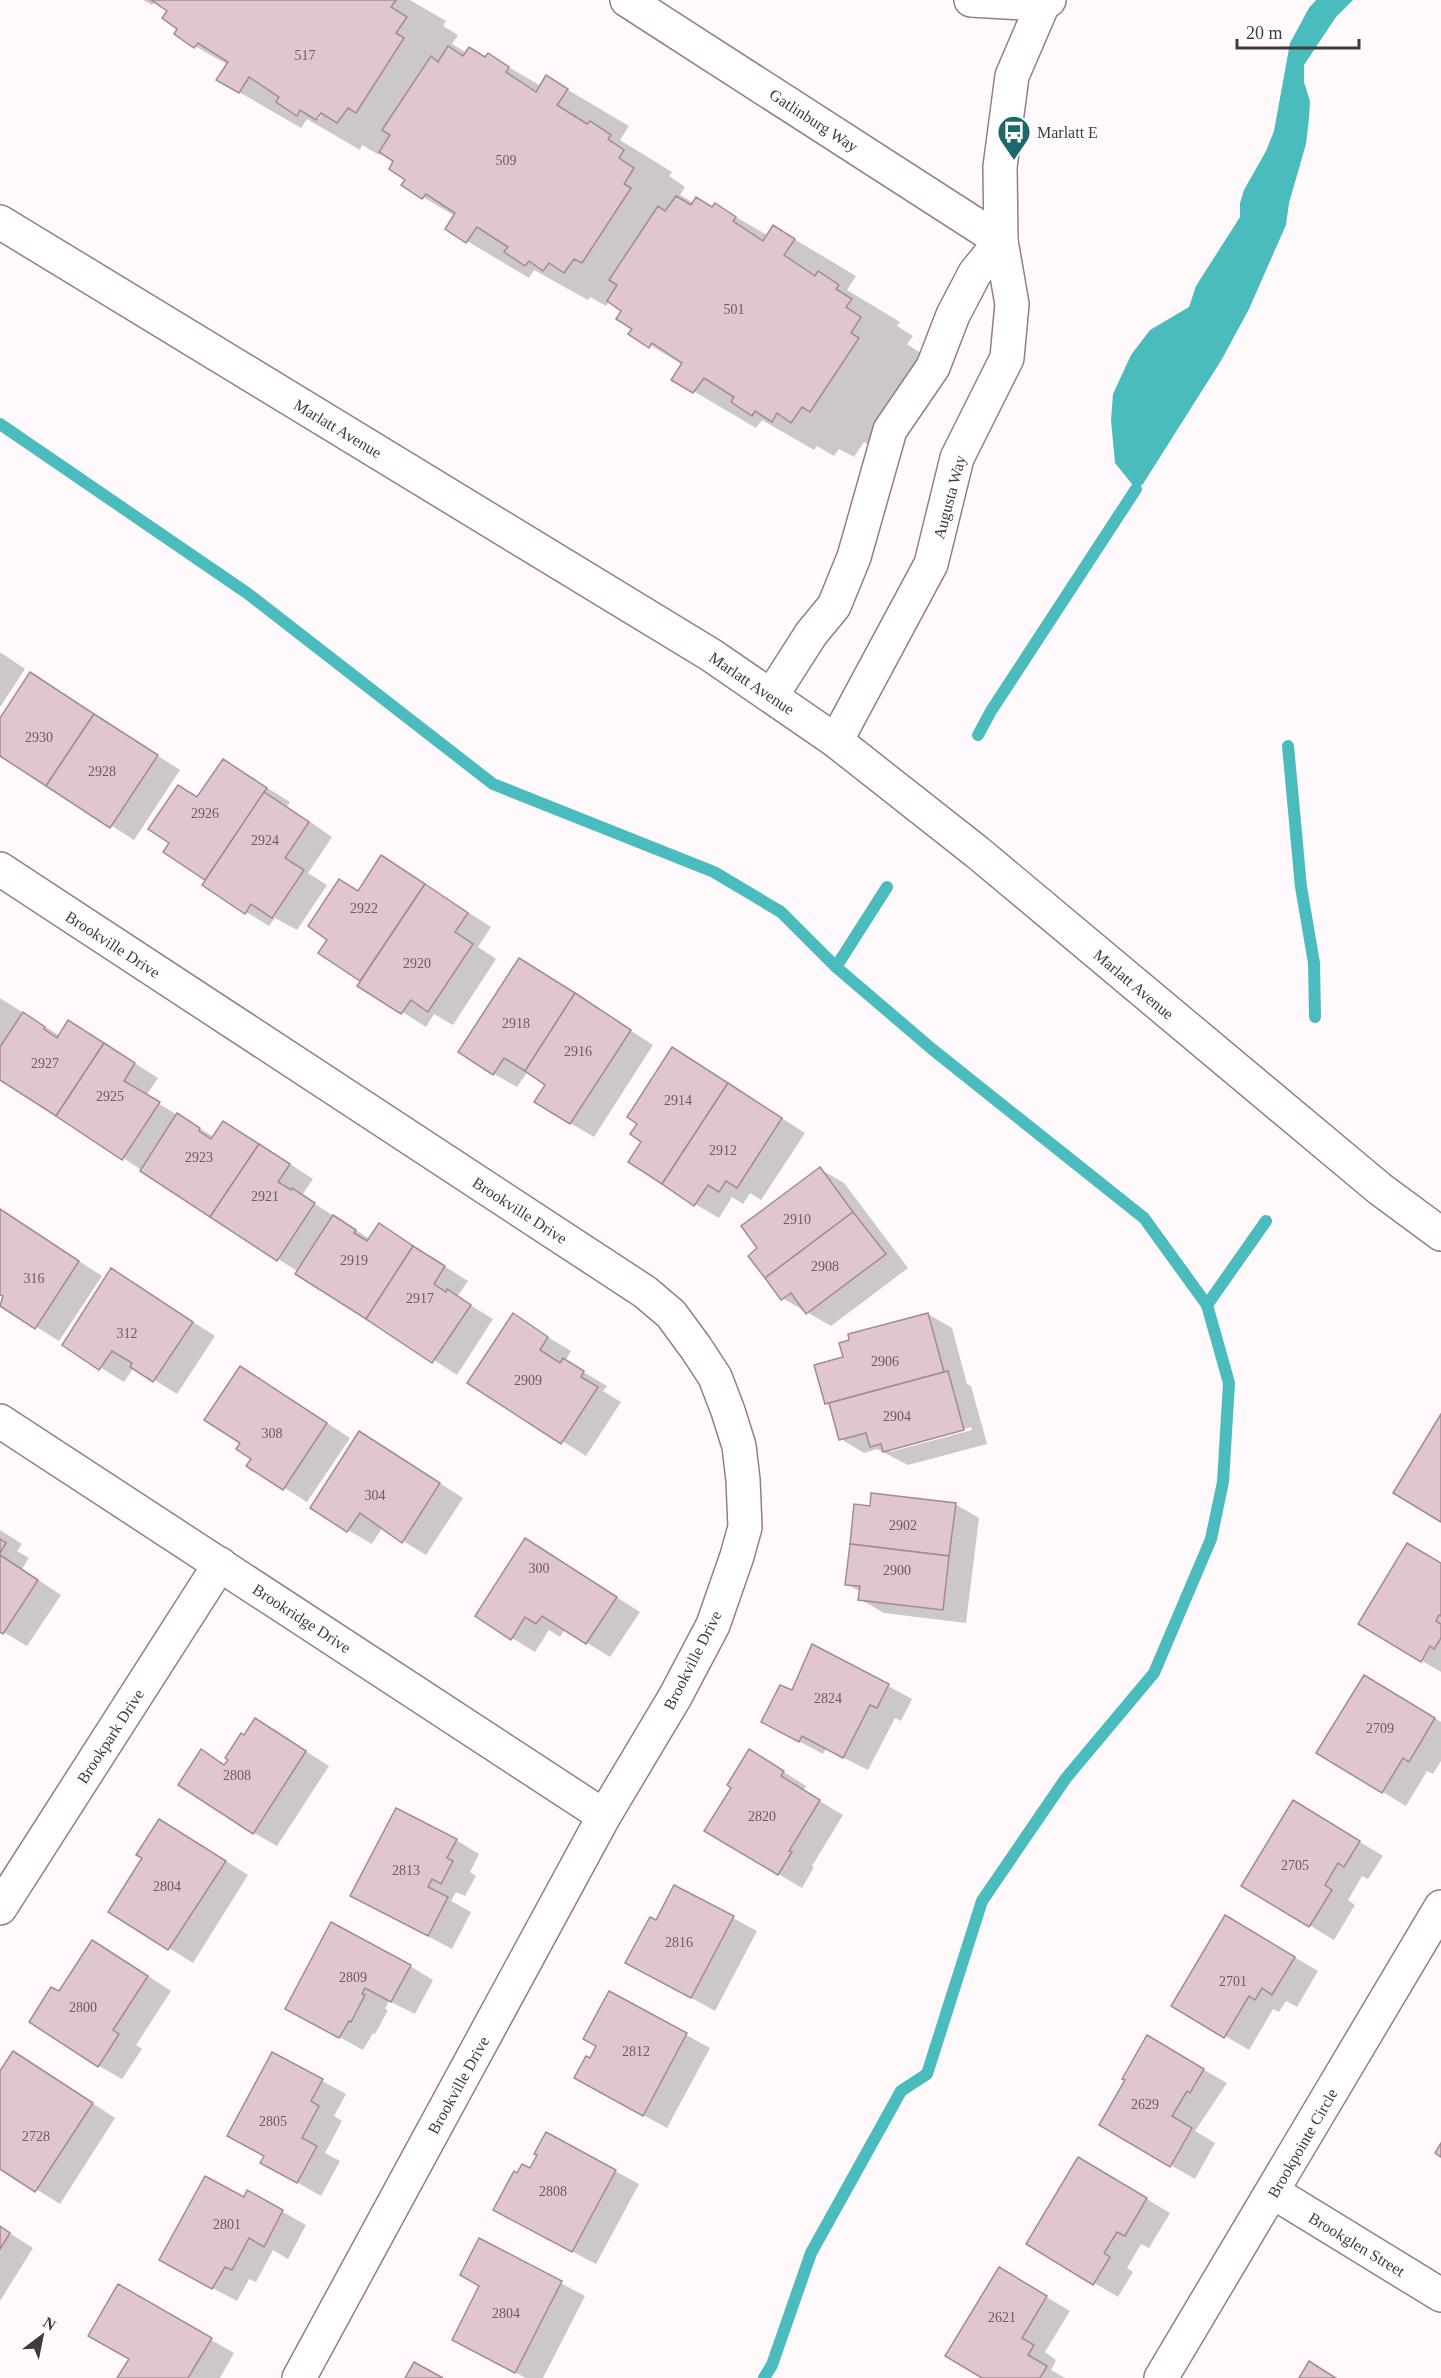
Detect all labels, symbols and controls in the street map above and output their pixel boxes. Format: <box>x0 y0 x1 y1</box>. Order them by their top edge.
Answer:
scale bar <box>1237 12 1358 50</box>
text: 20 m <box>1246 23 1283 43</box>
house number: 517 <box>295 48 316 63</box>
street label: Gatlinburg Way <box>766 86 861 156</box>
bus stop icon: Marlatt E <box>996 114 1032 161</box>
place label: Marlatt E <box>1037 124 1098 141</box>
house number: 509 <box>496 153 517 168</box>
house number: 501 <box>724 302 745 317</box>
street label: Marlatt Avenue <box>291 396 384 461</box>
street label: Augusta Way <box>930 453 970 541</box>
street label: Marlatt Avenue <box>706 649 797 718</box>
house number: 2930 <box>25 730 53 745</box>
house number: 2928 <box>88 764 116 779</box>
house number: 2926 <box>191 806 219 821</box>
house number: 2924 <box>251 833 279 848</box>
house number: 2922 <box>350 901 378 916</box>
street label: Brookville Drive <box>62 908 163 981</box>
street label: Marlatt Avenue <box>1090 946 1177 1023</box>
house number: 2920 <box>403 956 431 971</box>
house number: 2918 <box>502 1016 530 1031</box>
house number: 2916 <box>564 1044 592 1059</box>
house number: 2927 <box>31 1056 59 1071</box>
house number: 2925 <box>96 1089 124 1104</box>
house number: 2914 <box>664 1093 692 1108</box>
house number: 2912 <box>709 1143 737 1158</box>
house number: 2923 <box>185 1150 213 1165</box>
street label: Brookville Drive <box>469 1174 570 1247</box>
house number: 2921 <box>251 1189 279 1204</box>
house number: 2910 <box>783 1212 811 1227</box>
house number: 2919 <box>340 1253 368 1268</box>
house number: 2908 <box>811 1259 839 1274</box>
house number: 316 <box>24 1271 45 1286</box>
house number: 2917 <box>406 1291 434 1306</box>
house number: 312 <box>117 1326 138 1341</box>
house number: 2906 <box>871 1354 899 1369</box>
house number: 2909 <box>514 1373 542 1388</box>
house number: 2904 <box>883 1409 911 1424</box>
house number: 308 <box>262 1426 283 1441</box>
house number: 304 <box>365 1488 386 1503</box>
house number: 2902 <box>889 1518 917 1533</box>
house number: 300 <box>529 1561 550 1576</box>
house number: 2900 <box>883 1563 911 1578</box>
street label: Brookridge Drive <box>249 1580 354 1657</box>
street label: Brookville Drive <box>660 1608 725 1713</box>
street label: Brookpark Drive <box>74 1686 148 1787</box>
house number: 2824 <box>814 1691 842 1706</box>
house number: 2709 <box>1366 1721 1394 1736</box>
house number: 2808 <box>223 1768 251 1783</box>
house number: 2820 <box>748 1809 776 1824</box>
house number: 2705 <box>1281 1858 1309 1873</box>
house number: 2813 <box>392 1863 420 1878</box>
house number: 2804 <box>153 1879 181 1894</box>
house number: 2816 <box>665 1935 693 1950</box>
house number: 2809 <box>339 1970 367 1985</box>
house number: 2701 <box>1219 1974 1247 1989</box>
house number: 2800 <box>69 2000 97 2015</box>
street label: Brookville Drive <box>425 2034 492 2137</box>
house number: 2812 <box>622 2044 650 2059</box>
street label: Brookpointe Circle <box>1264 2086 1341 2201</box>
house number: 2629 <box>1131 2097 1159 2112</box>
house number: 2805 <box>259 2114 287 2129</box>
house number: 2728 <box>22 2129 50 2144</box>
house number: 2808 <box>539 2184 567 2199</box>
street label: Brookglen Street <box>1305 2209 1408 2281</box>
house number: 2801 <box>213 2217 241 2232</box>
north arrow <box>12 2306 72 2366</box>
house number: 2804 <box>492 2306 520 2321</box>
house number: 2621 <box>988 2310 1016 2325</box>
text: N <box>40 2313 59 2334</box>

